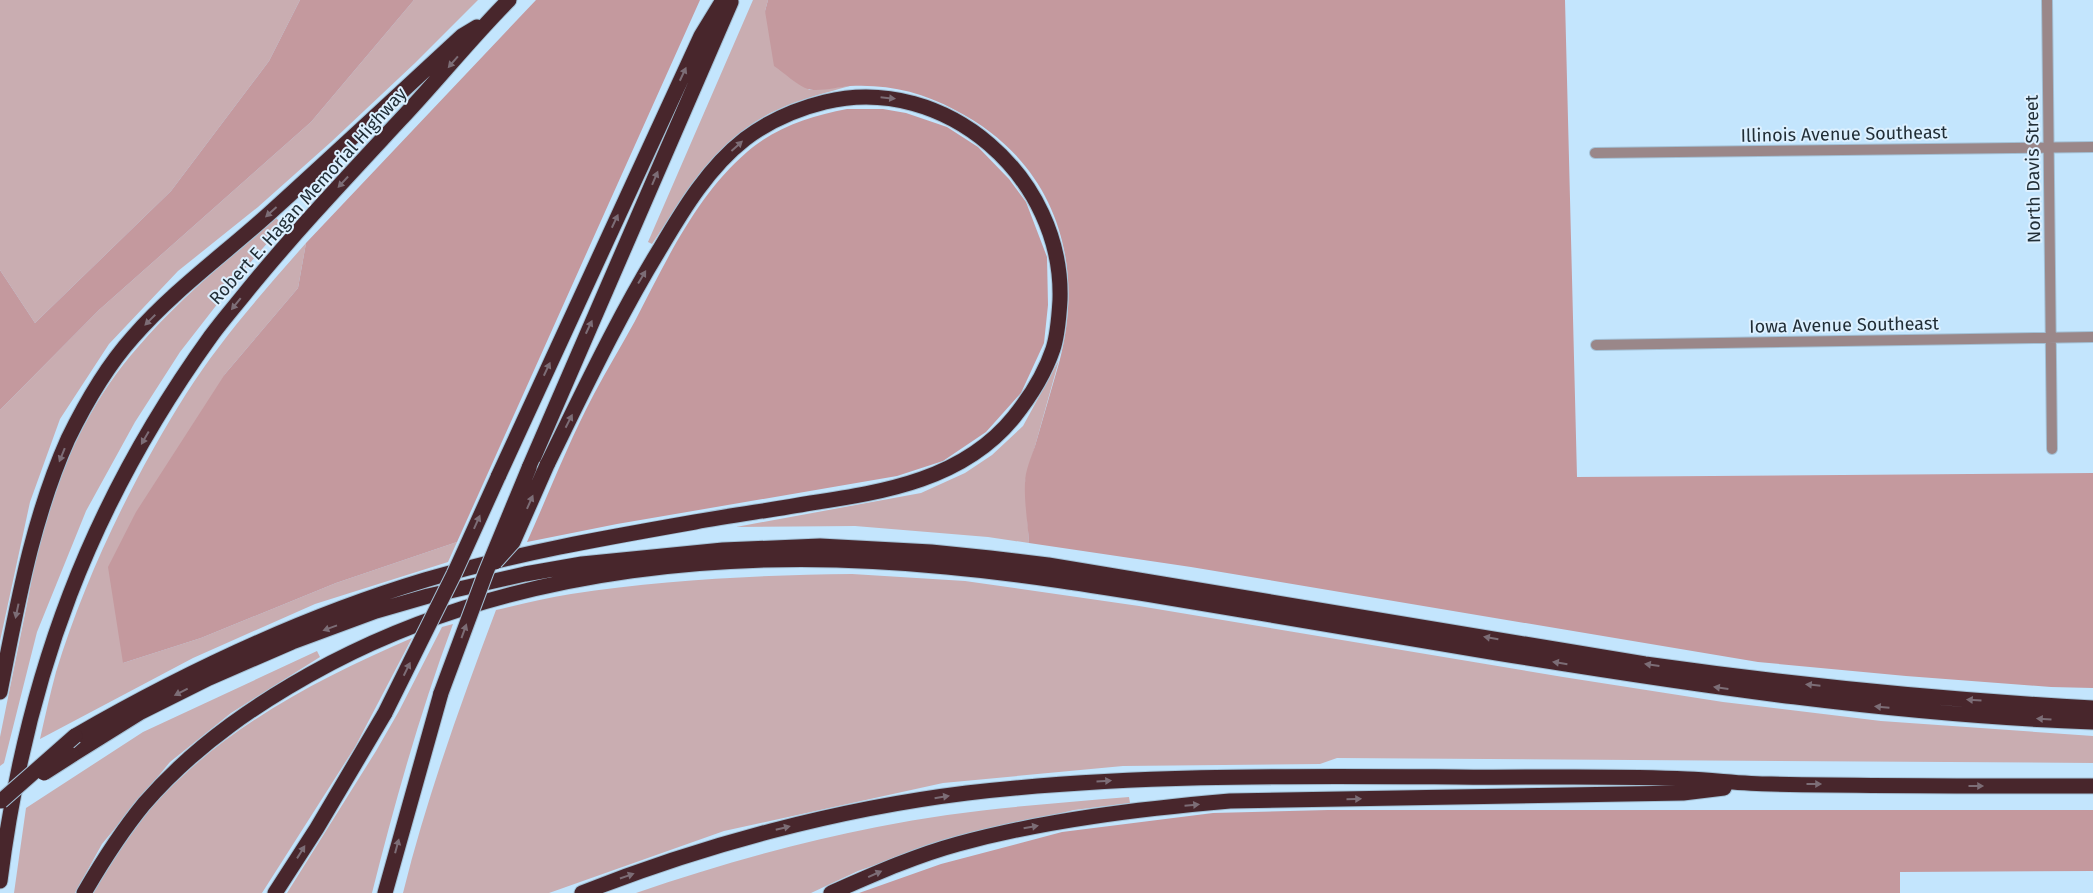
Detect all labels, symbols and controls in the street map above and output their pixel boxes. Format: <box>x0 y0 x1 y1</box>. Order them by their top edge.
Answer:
one-way arrow <box>447 56 459 68</box>
one-way arrow <box>680 67 688 81</box>
street label: Robert E. Hagan Memorial Highway <box>205 83 411 309</box>
one-way arrow <box>880 94 896 102</box>
street label: North Davis Street <box>2021 94 2045 243</box>
street label: Illinois Avenue Southeast <box>1740 121 1948 147</box>
one-way arrow <box>731 140 743 152</box>
one-way arrow <box>651 171 659 185</box>
one-way arrow <box>337 176 349 188</box>
one-way arrow <box>266 206 278 218</box>
one-way arrow <box>611 214 619 228</box>
one-way arrow <box>638 270 647 283</box>
one-way arrow <box>231 298 242 311</box>
street label: Iowa Avenue Southeast <box>1749 312 1939 338</box>
one-way arrow <box>144 314 156 326</box>
one-way arrow <box>586 320 594 334</box>
one-way arrow <box>543 362 551 376</box>
one-way arrow <box>564 414 573 429</box>
one-way arrow <box>140 432 149 445</box>
one-way arrow <box>57 448 65 462</box>
one-way arrow <box>527 495 535 509</box>
one-way arrow <box>473 515 481 529</box>
one-way arrow <box>13 603 21 619</box>
one-way arrow <box>460 623 468 638</box>
one-way arrow <box>322 624 337 632</box>
one-way arrow <box>1483 633 1499 641</box>
one-way arrow <box>1552 659 1568 667</box>
one-way arrow <box>1643 660 1659 668</box>
one-way arrow <box>403 662 411 676</box>
one-way arrow <box>1804 681 1820 689</box>
one-way arrow <box>1713 684 1729 692</box>
one-way arrow <box>174 689 188 697</box>
one-way arrow <box>1966 696 1982 704</box>
one-way arrow <box>1874 703 1890 711</box>
one-way arrow <box>2036 715 2052 723</box>
one-way arrow <box>1096 776 1112 784</box>
one-way arrow <box>1806 780 1822 788</box>
one-way arrow <box>1968 782 1984 790</box>
one-way arrow <box>934 793 950 801</box>
one-way arrow <box>1346 795 1362 803</box>
one-way arrow <box>1184 800 1200 808</box>
one-way arrow <box>1023 823 1039 831</box>
one-way arrow <box>775 824 790 832</box>
one-way arrow <box>393 838 401 853</box>
one-way arrow <box>297 845 306 859</box>
one-way arrow <box>868 869 882 877</box>
one-way arrow <box>620 872 635 879</box>

